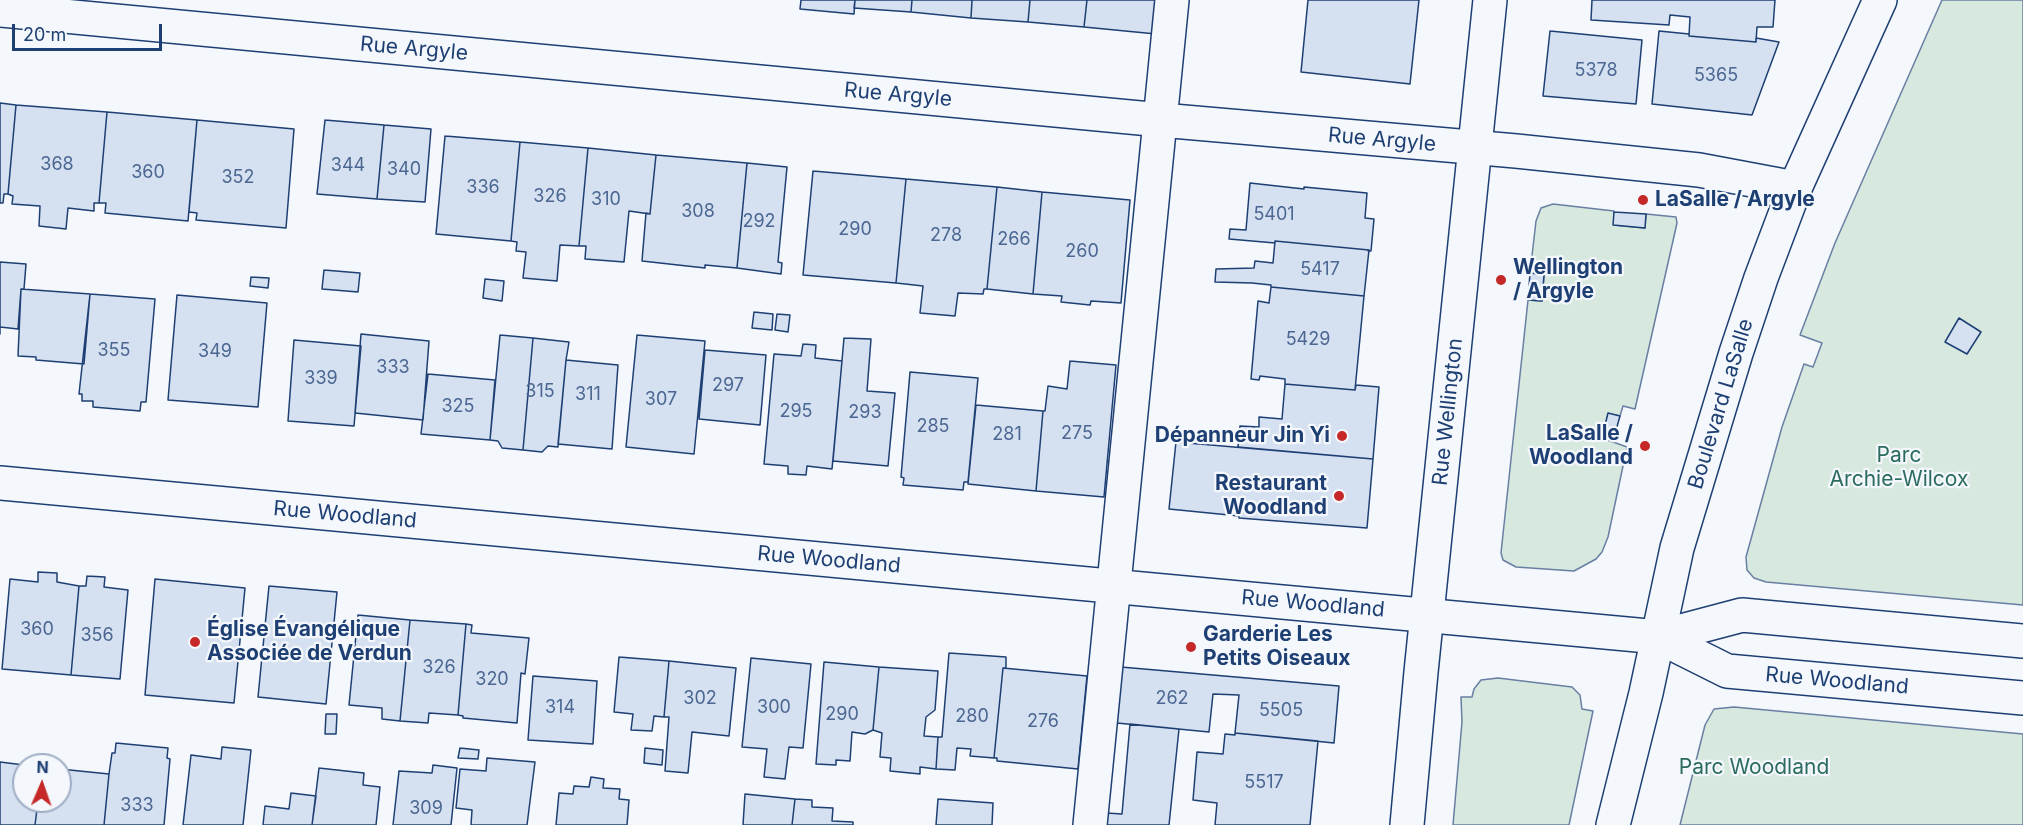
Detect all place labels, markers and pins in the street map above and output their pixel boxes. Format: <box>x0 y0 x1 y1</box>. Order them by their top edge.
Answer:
place label: LaSalle / Argyle <box>1655 187 1815 213</box>
marker: LaSalle / Argyle <box>1636 193 1650 207</box>
place label: Wellington / Argyle <box>1513 255 1623 305</box>
marker: Wellington / Argyle <box>1494 273 1508 287</box>
place label: LaSalle / Woodland <box>1529 421 1633 471</box>
place label: Dépanneur Jin Yi <box>1155 423 1330 449</box>
marker: Dépanneur Jin Yi <box>1335 429 1349 443</box>
marker: LaSalle / Woodland <box>1638 439 1652 453</box>
place label: Restaurant Woodland <box>1215 471 1327 521</box>
marker: Restaurant Woodland <box>1332 489 1346 503</box>
place label: Église Évangélique Associée de Verdun <box>207 617 412 667</box>
place label: Garderie Les Petits Oiseaux <box>1203 622 1350 672</box>
marker: Église Évangélique Associée de Verdun <box>188 635 202 649</box>
marker: Garderie Les Petits Oiseaux <box>1184 640 1198 654</box>

